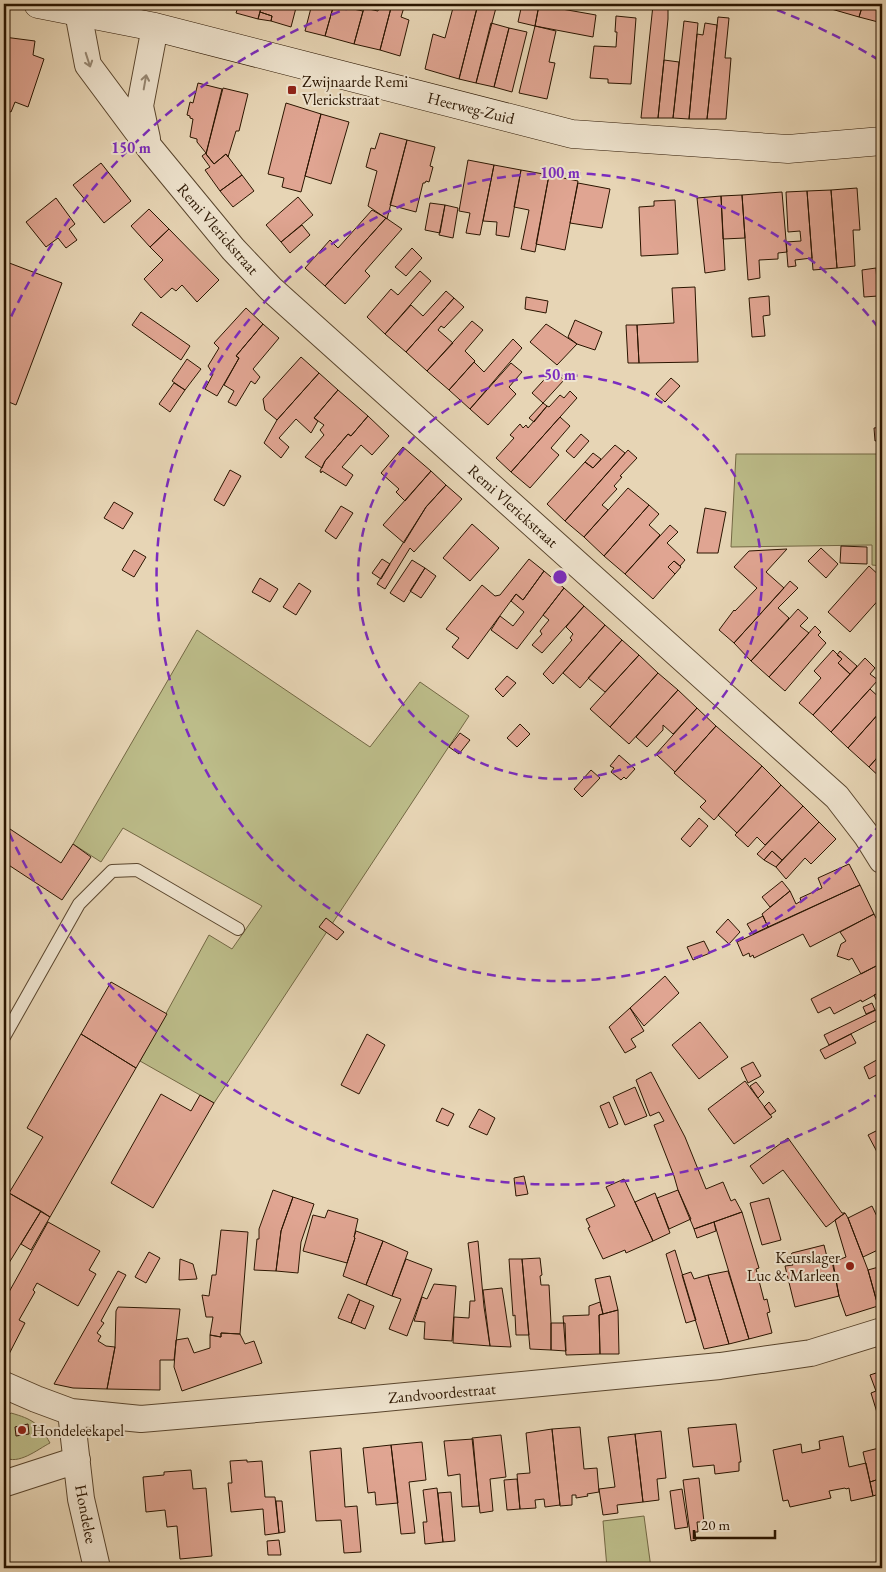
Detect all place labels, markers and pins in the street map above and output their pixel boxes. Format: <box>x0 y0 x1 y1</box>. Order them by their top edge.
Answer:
place label: Zwijnaarde Remi Vlerickstraat <box>302 71 408 110</box>
marker: Zwijnaarde Remi Vlerickstraat <box>286 84 298 96</box>
centre of rings <box>551 568 569 586</box>
place label: Keurslager Luc & Marleen <box>747 1247 841 1286</box>
marker: Keurslager Luc & Marleen <box>844 1260 856 1272</box>
place label: Hondeleekapel <box>32 1420 124 1441</box>
marker: Hondeleekapel <box>16 1424 28 1436</box>

